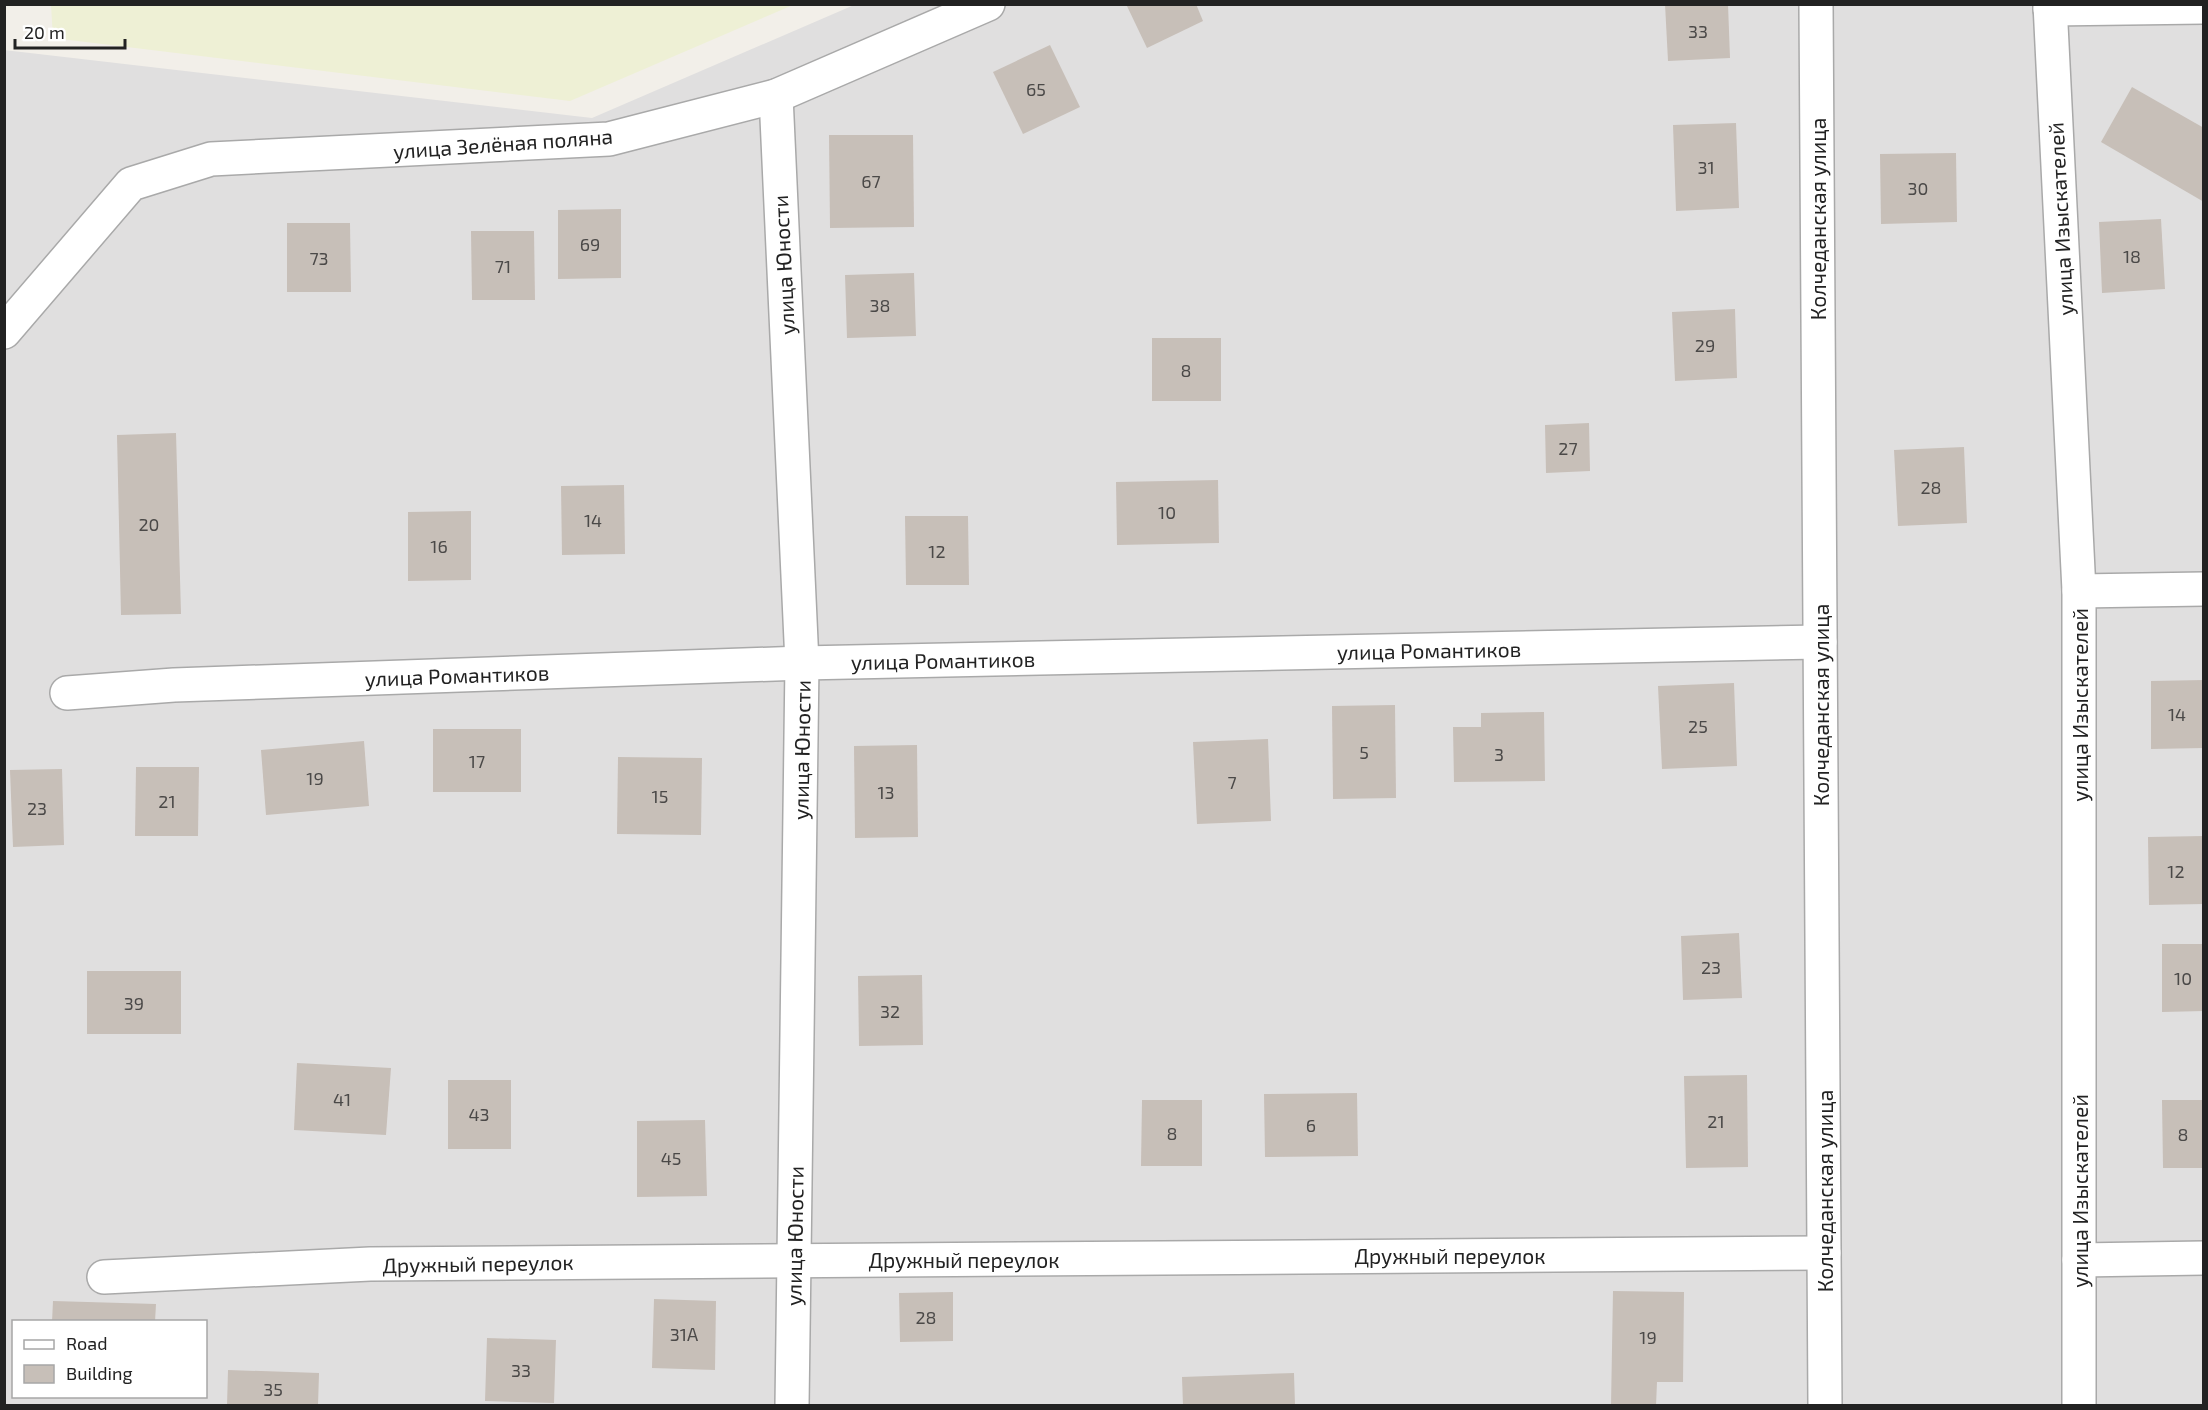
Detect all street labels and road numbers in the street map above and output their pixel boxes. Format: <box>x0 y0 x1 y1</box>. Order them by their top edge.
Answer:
street label: Колчеданская улица <box>1805 118 1831 320</box>
street label: улица Изыскателей <box>2042 122 2079 316</box>
street label: улица Зелёная поляна <box>392 123 614 164</box>
street label: улица Юности <box>767 194 800 336</box>
street label: Колчеданская улица <box>1808 604 1834 806</box>
street label: улица Изыскателей <box>2067 608 2093 802</box>
street label: улица Романтиков <box>1337 636 1522 665</box>
street label: улица Романтиков <box>851 646 1036 675</box>
street label: улица Романтиков <box>364 659 550 692</box>
street label: улица Юности <box>787 680 816 820</box>
street label: Колчеданская улица <box>1812 1090 1838 1292</box>
street label: улица Изыскателей <box>2067 1094 2093 1288</box>
street label: улица Юности <box>780 1166 809 1306</box>
street label: Дружный переулок <box>1354 1243 1546 1269</box>
street label: Дружный переулок <box>868 1247 1060 1273</box>
street label: Дружный переулок <box>382 1249 574 1278</box>

